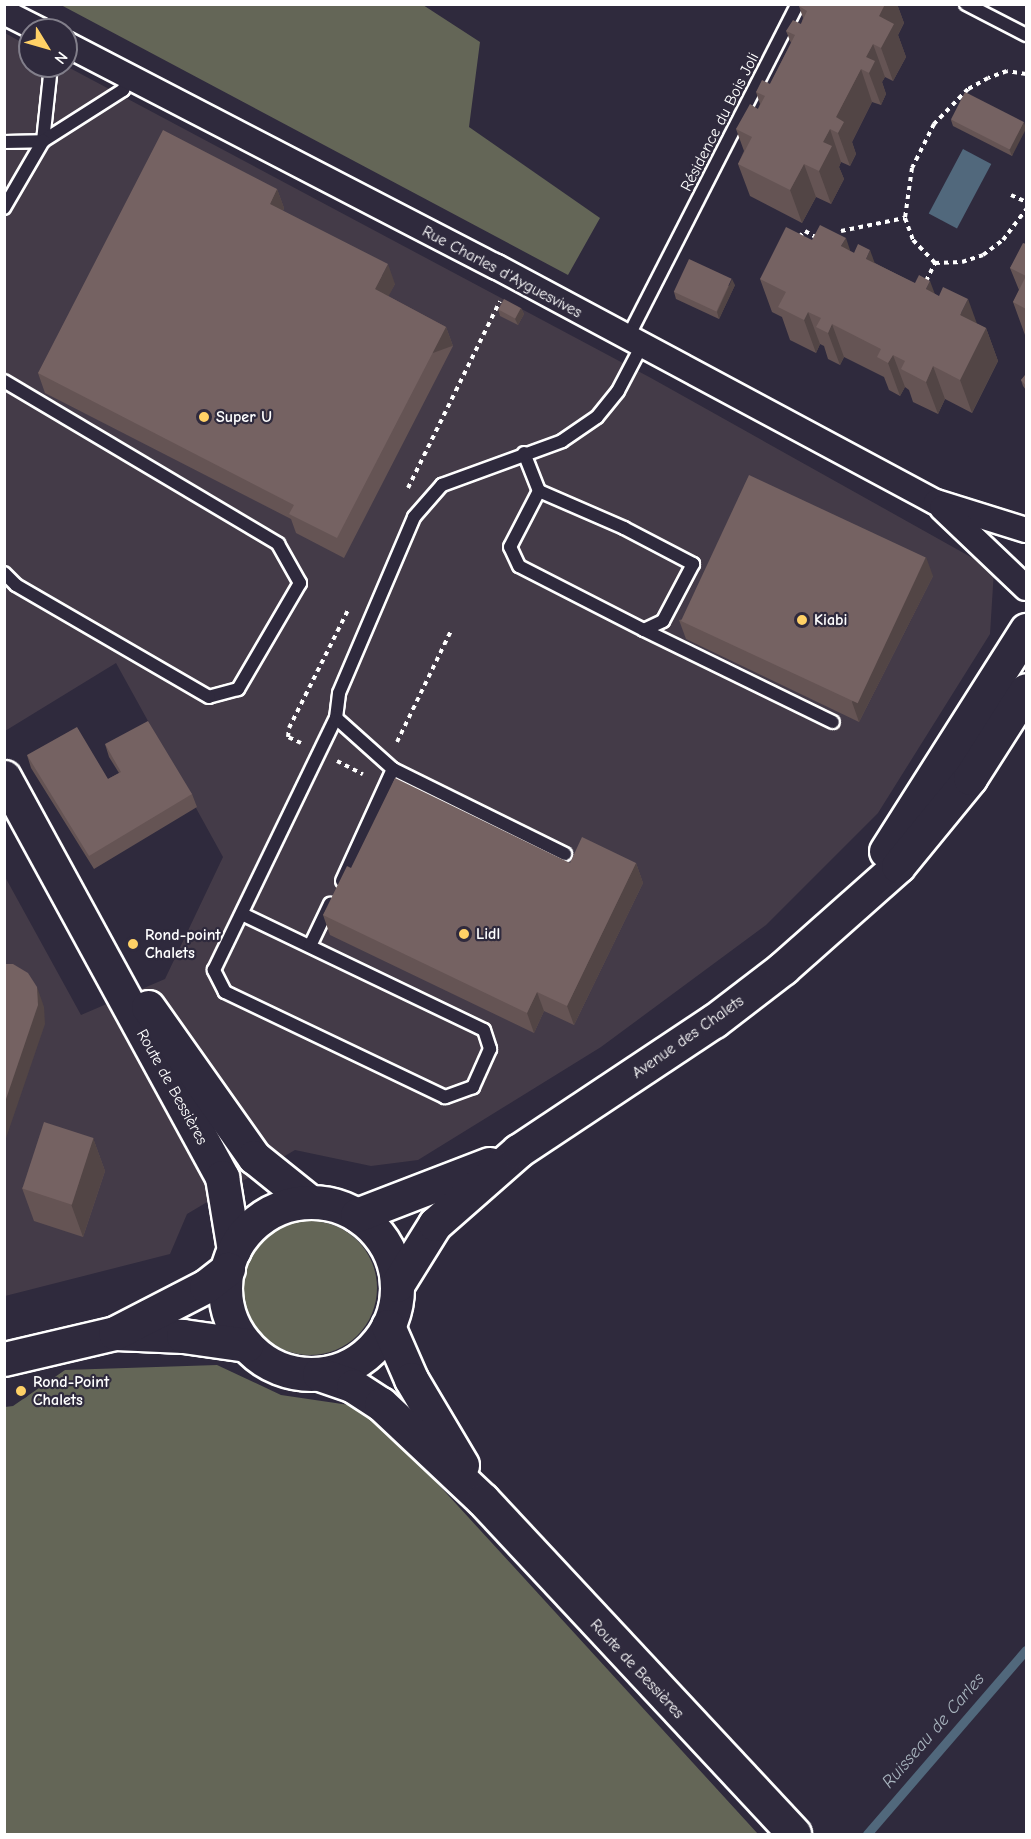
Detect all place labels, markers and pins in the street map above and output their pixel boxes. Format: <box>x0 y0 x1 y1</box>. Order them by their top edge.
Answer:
place label: Super U <box>216 407 272 427</box>
marker: Super U <box>197 410 211 424</box>
place label: Kiabi <box>814 610 847 630</box>
marker: Kiabi <box>795 613 809 627</box>
place label: Lidl <box>476 924 500 944</box>
place label: Rond-point Chalets <box>145 925 221 963</box>
marker: Lidl <box>457 927 471 941</box>
marker: Rond-point Chalets <box>126 937 140 951</box>
place label: Rond-Point Chalets <box>33 1372 109 1410</box>
marker: Rond-Point Chalets <box>14 1384 28 1398</box>

